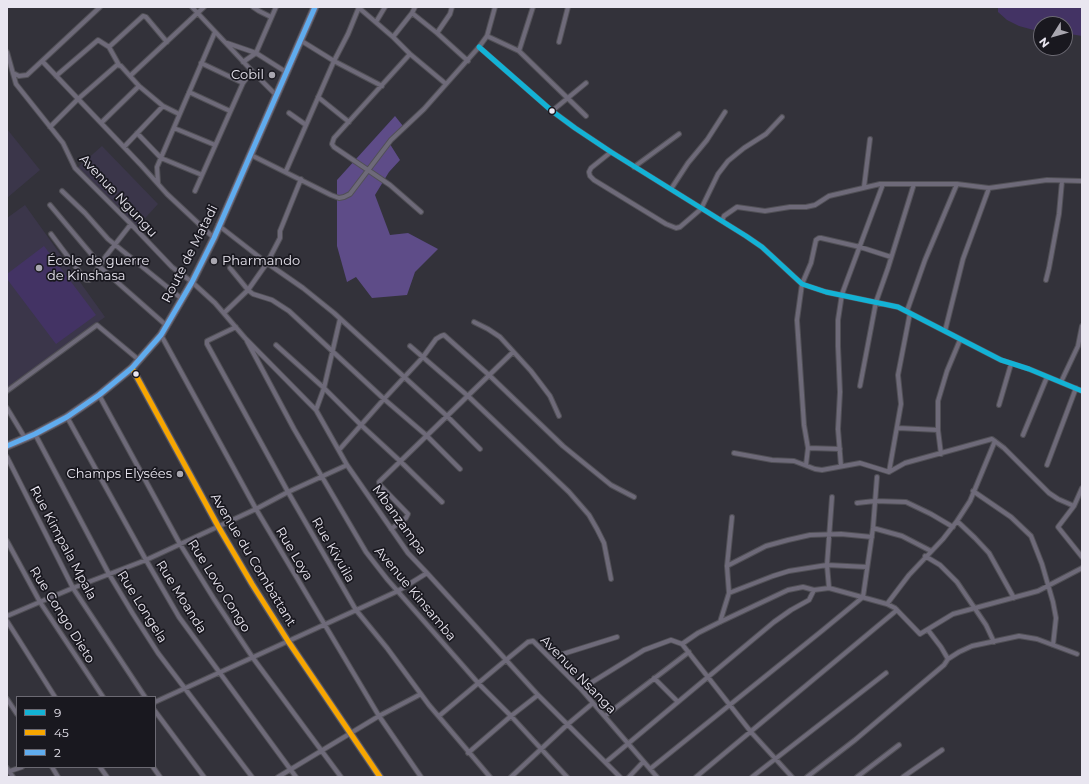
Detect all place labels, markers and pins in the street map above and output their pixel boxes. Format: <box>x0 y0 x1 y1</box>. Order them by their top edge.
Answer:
place label: Cobil <box>231 67 264 83</box>
marker: Cobil <box>267 70 277 80</box>
unlabelled marker <box>547 106 557 116</box>
place label: École de guerre de Kinshasa <box>47 253 149 284</box>
place label: Pharmando <box>222 253 300 269</box>
marker: Pharmando <box>209 256 219 266</box>
marker: École de guerre de Kinshasa <box>34 263 44 273</box>
unlabelled marker <box>131 369 141 379</box>
place label: Champs Elysées <box>66 466 172 482</box>
marker: Champs Elysées <box>175 469 185 479</box>

